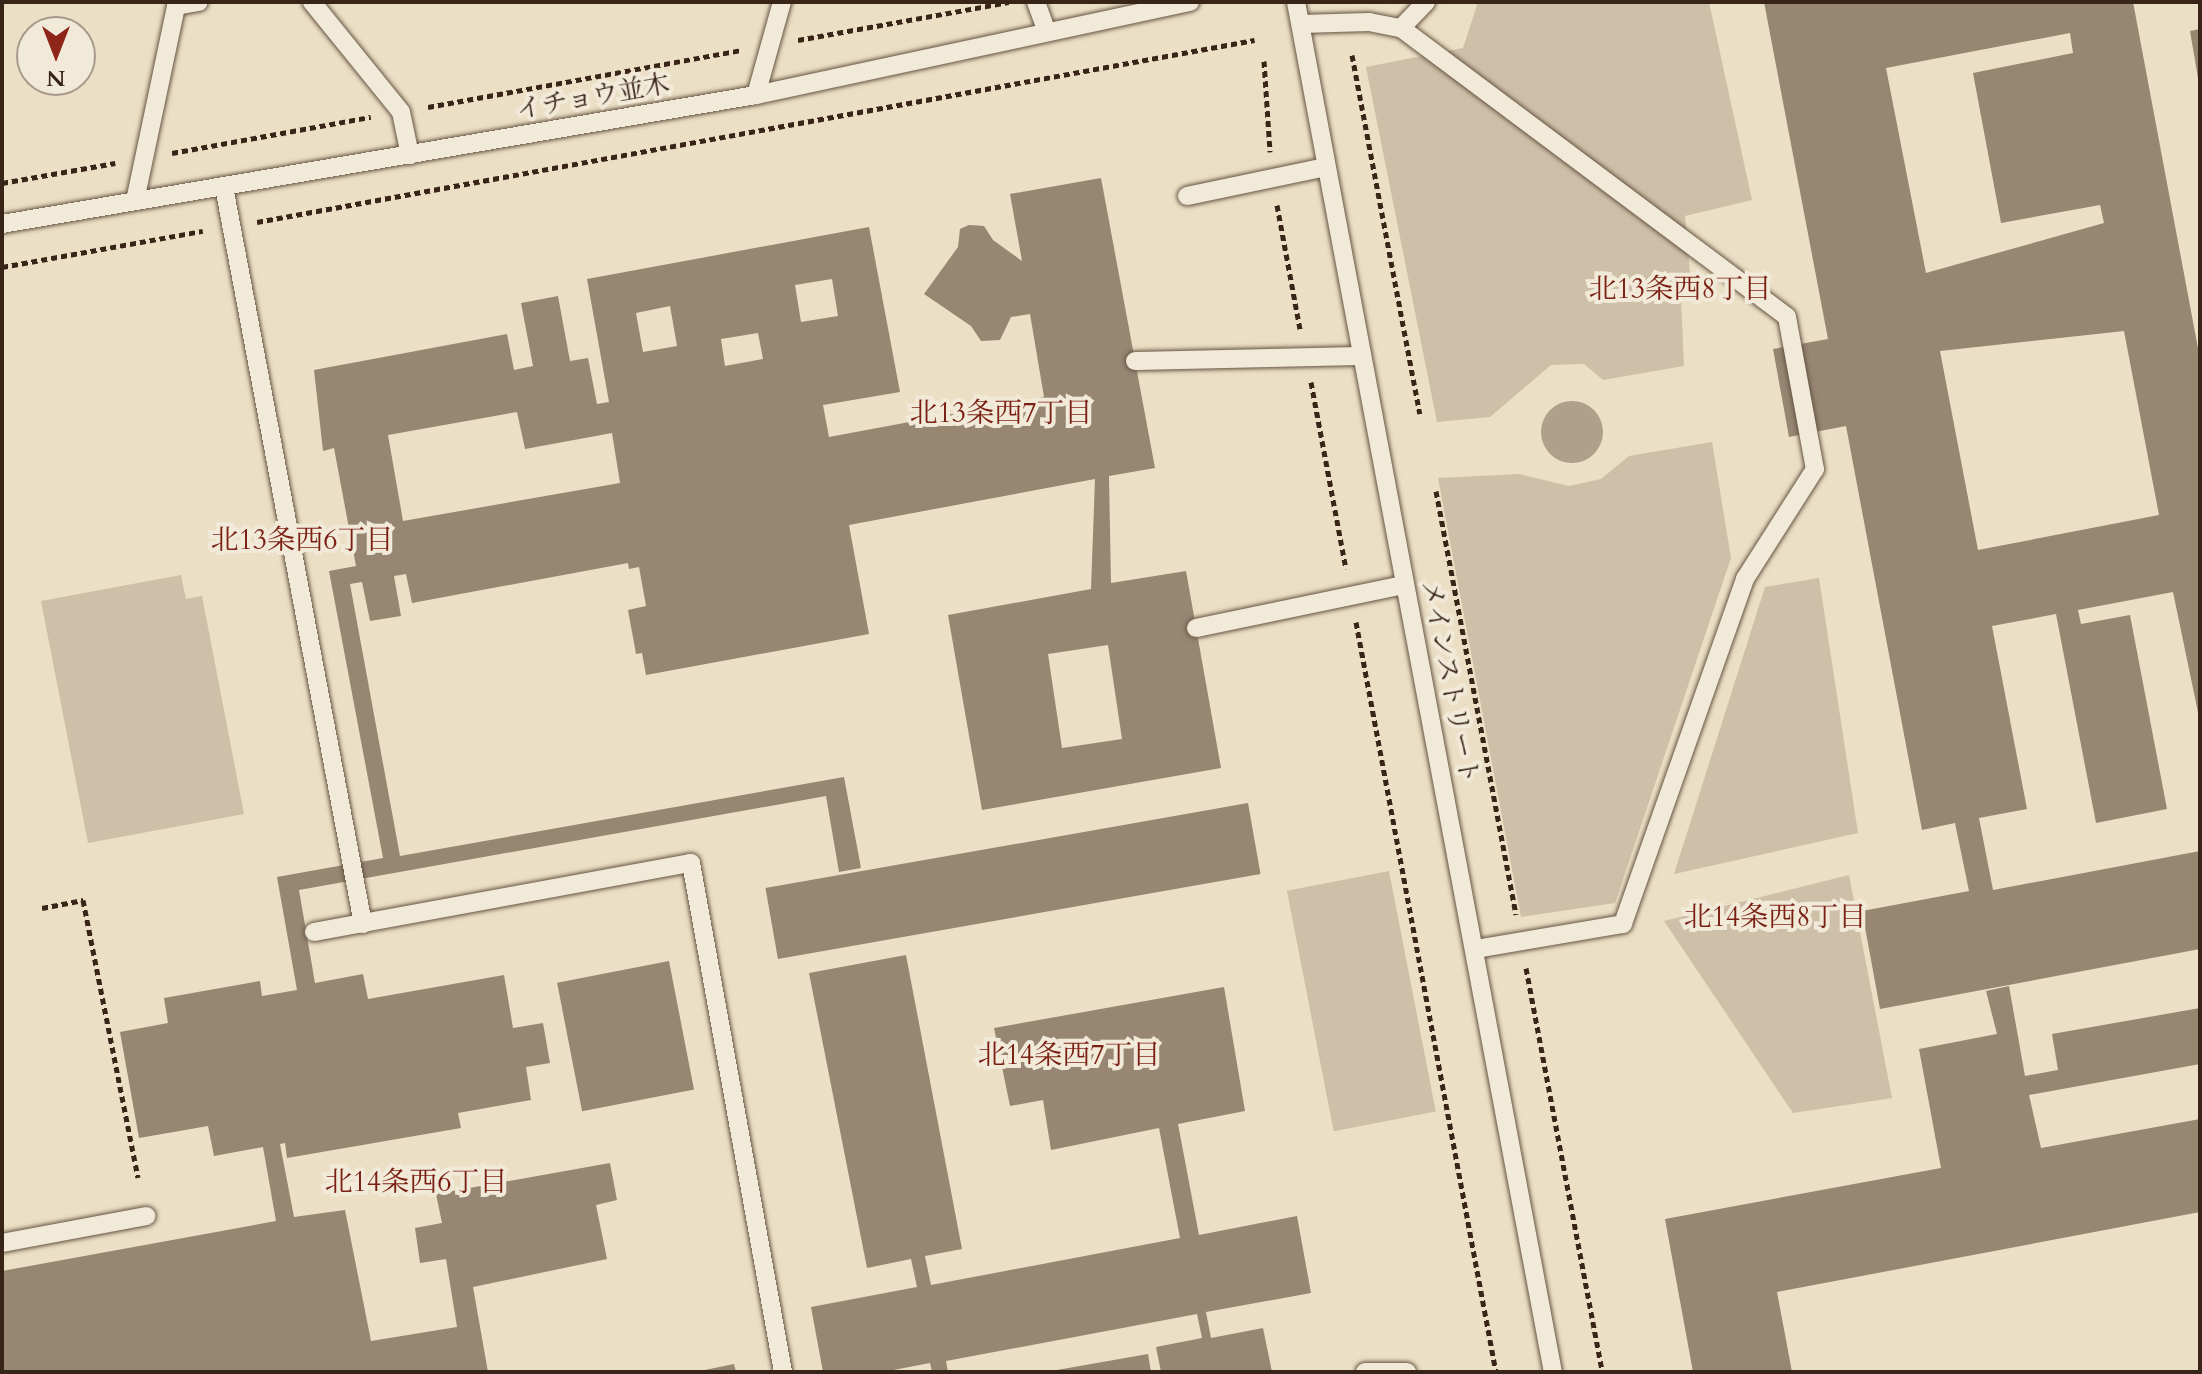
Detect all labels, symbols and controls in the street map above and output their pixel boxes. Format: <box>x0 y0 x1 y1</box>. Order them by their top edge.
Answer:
north arrow <box>16 16 96 96</box>
text: N <box>46 63 66 93</box>
street label: イチョウ並木 <box>513 68 673 126</box>
district label: 北13条西8丁目 <box>1588 272 1772 306</box>
district label: 北13条西7丁目 <box>909 396 1093 430</box>
district label: 北13条西6丁目 <box>210 523 394 557</box>
street label: メインストリート <box>1415 577 1485 787</box>
district label: 北14条西8丁目 <box>1683 900 1867 934</box>
district label: 北14条西7丁目 <box>977 1038 1161 1072</box>
district label: 北14条西6丁目 <box>324 1165 508 1199</box>

